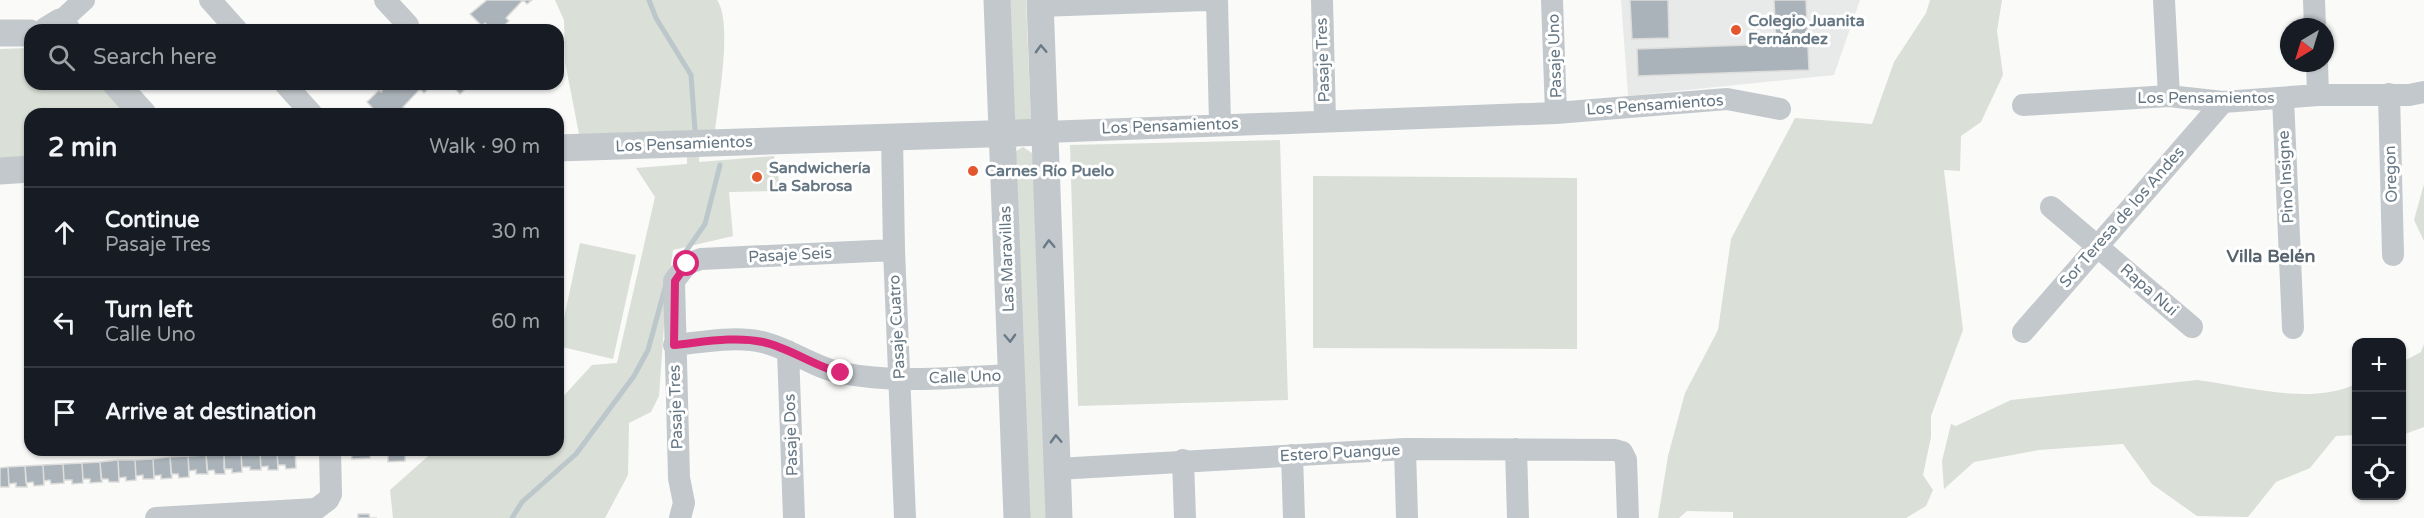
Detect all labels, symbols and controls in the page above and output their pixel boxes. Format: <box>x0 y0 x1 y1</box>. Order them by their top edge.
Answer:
place label: Colegio Juanita Fernández <box>1748 11 1865 49</box>
street label: Pasaje Uno <box>1544 13 1566 99</box>
street label: Pasaje Tres <box>1312 17 1334 103</box>
north arrow <box>2280 18 2334 72</box>
marker: Colegio Juanita Fernández <box>1729 23 1743 37</box>
search box <box>24 24 564 90</box>
icon: search <box>45 41 78 74</box>
text: Search here <box>93 44 217 70</box>
one-way arrow <box>1035 44 1048 53</box>
street label: Los Pensamientos <box>2137 88 2275 108</box>
street label: Los Pensamientos <box>1586 90 1724 120</box>
street label: Los Pensamientos <box>1101 114 1239 138</box>
street label: Pino Insigne <box>2274 130 2298 224</box>
text: 2 min <box>48 132 117 163</box>
street label: Los Pensamientos <box>615 132 753 156</box>
text: Walk · 90 m <box>429 135 540 159</box>
street label: Sor Teresa de los Andes <box>2055 142 2189 292</box>
street label: Oregon <box>2380 145 2402 203</box>
place label: Sandwichería La Sabrosa <box>769 158 871 196</box>
place label: Carnes Río Puelo <box>985 161 1115 181</box>
marker: Carnes Río Puelo <box>966 164 980 178</box>
marker: Sandwichería La Sabrosa <box>750 170 764 184</box>
street label: Las Maravillas <box>995 205 1019 313</box>
text: Continue <box>105 207 200 233</box>
icon: ahead <box>48 216 81 249</box>
text: 30 m <box>491 220 540 244</box>
text: Pasaje Tres <box>105 233 211 257</box>
one-way arrow <box>1042 239 1055 248</box>
street label: Pasaje Seis <box>748 243 832 267</box>
district label: Villa Belén <box>2227 245 2315 267</box>
route start <box>673 250 699 276</box>
street label: Rapa Nui <box>2116 259 2182 321</box>
street label: Pasaje Cuatro <box>884 274 910 380</box>
text: Turn left <box>105 297 193 323</box>
icon: left <box>48 306 81 339</box>
text: 60 m <box>491 310 540 334</box>
text: Calle Uno <box>105 323 196 347</box>
one-way arrow <box>1004 334 1017 343</box>
map controls <box>2352 338 2406 500</box>
button: + <box>2352 338 2406 392</box>
route end <box>827 359 853 385</box>
street label: Pasaje Tres <box>665 364 687 450</box>
street label: Calle Uno <box>928 366 1002 388</box>
button: − <box>2352 392 2406 446</box>
street label: Pasaje Dos <box>780 393 802 477</box>
icon: arrive <box>48 396 81 429</box>
text: Arrive at destination <box>105 399 316 425</box>
one-way arrow <box>1050 434 1063 443</box>
street label: Estero Puangue <box>1279 440 1401 466</box>
button: locate <box>2352 446 2406 500</box>

